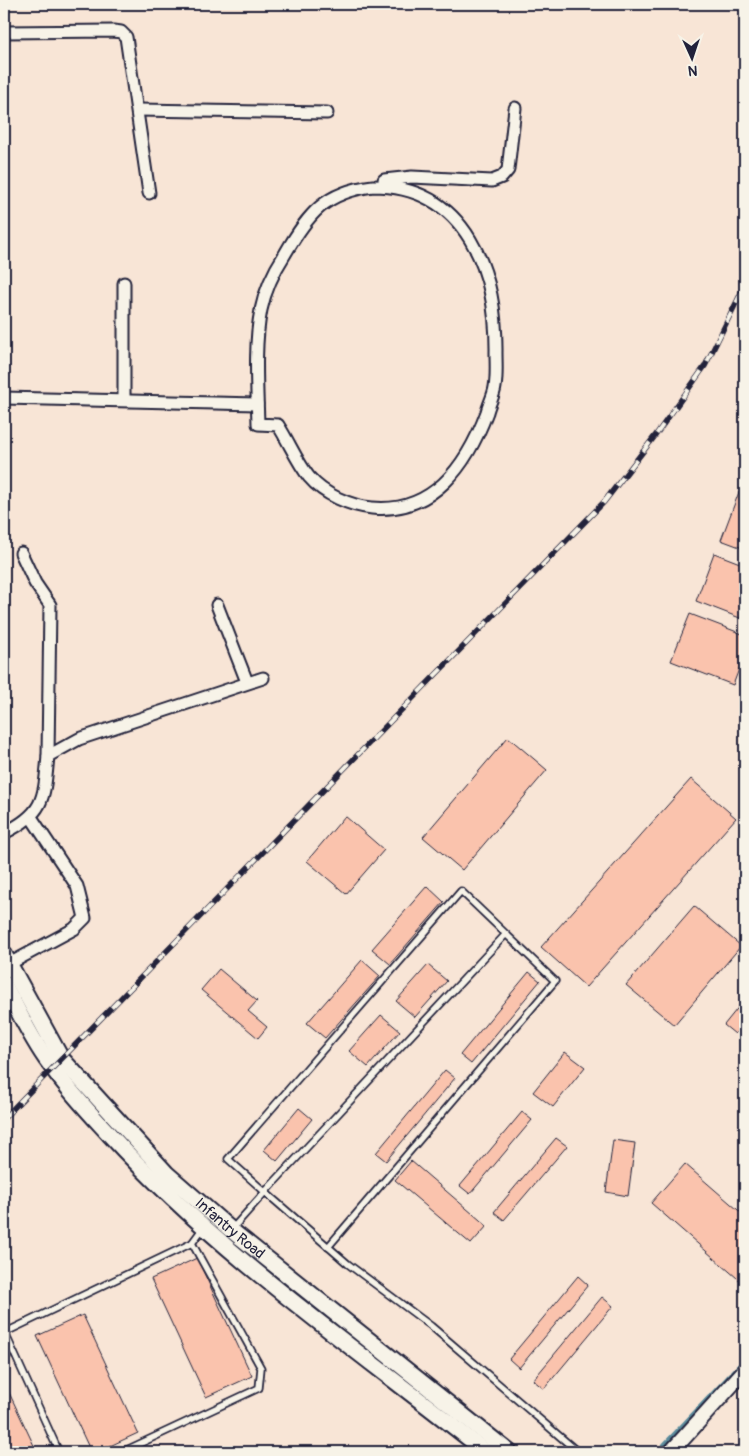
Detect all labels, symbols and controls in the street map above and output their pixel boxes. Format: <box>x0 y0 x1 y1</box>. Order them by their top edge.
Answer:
north arrow <box>666 32 716 82</box>
text: N <box>687 62 698 79</box>
street label: Infantry Road <box>191 1194 269 1263</box>

